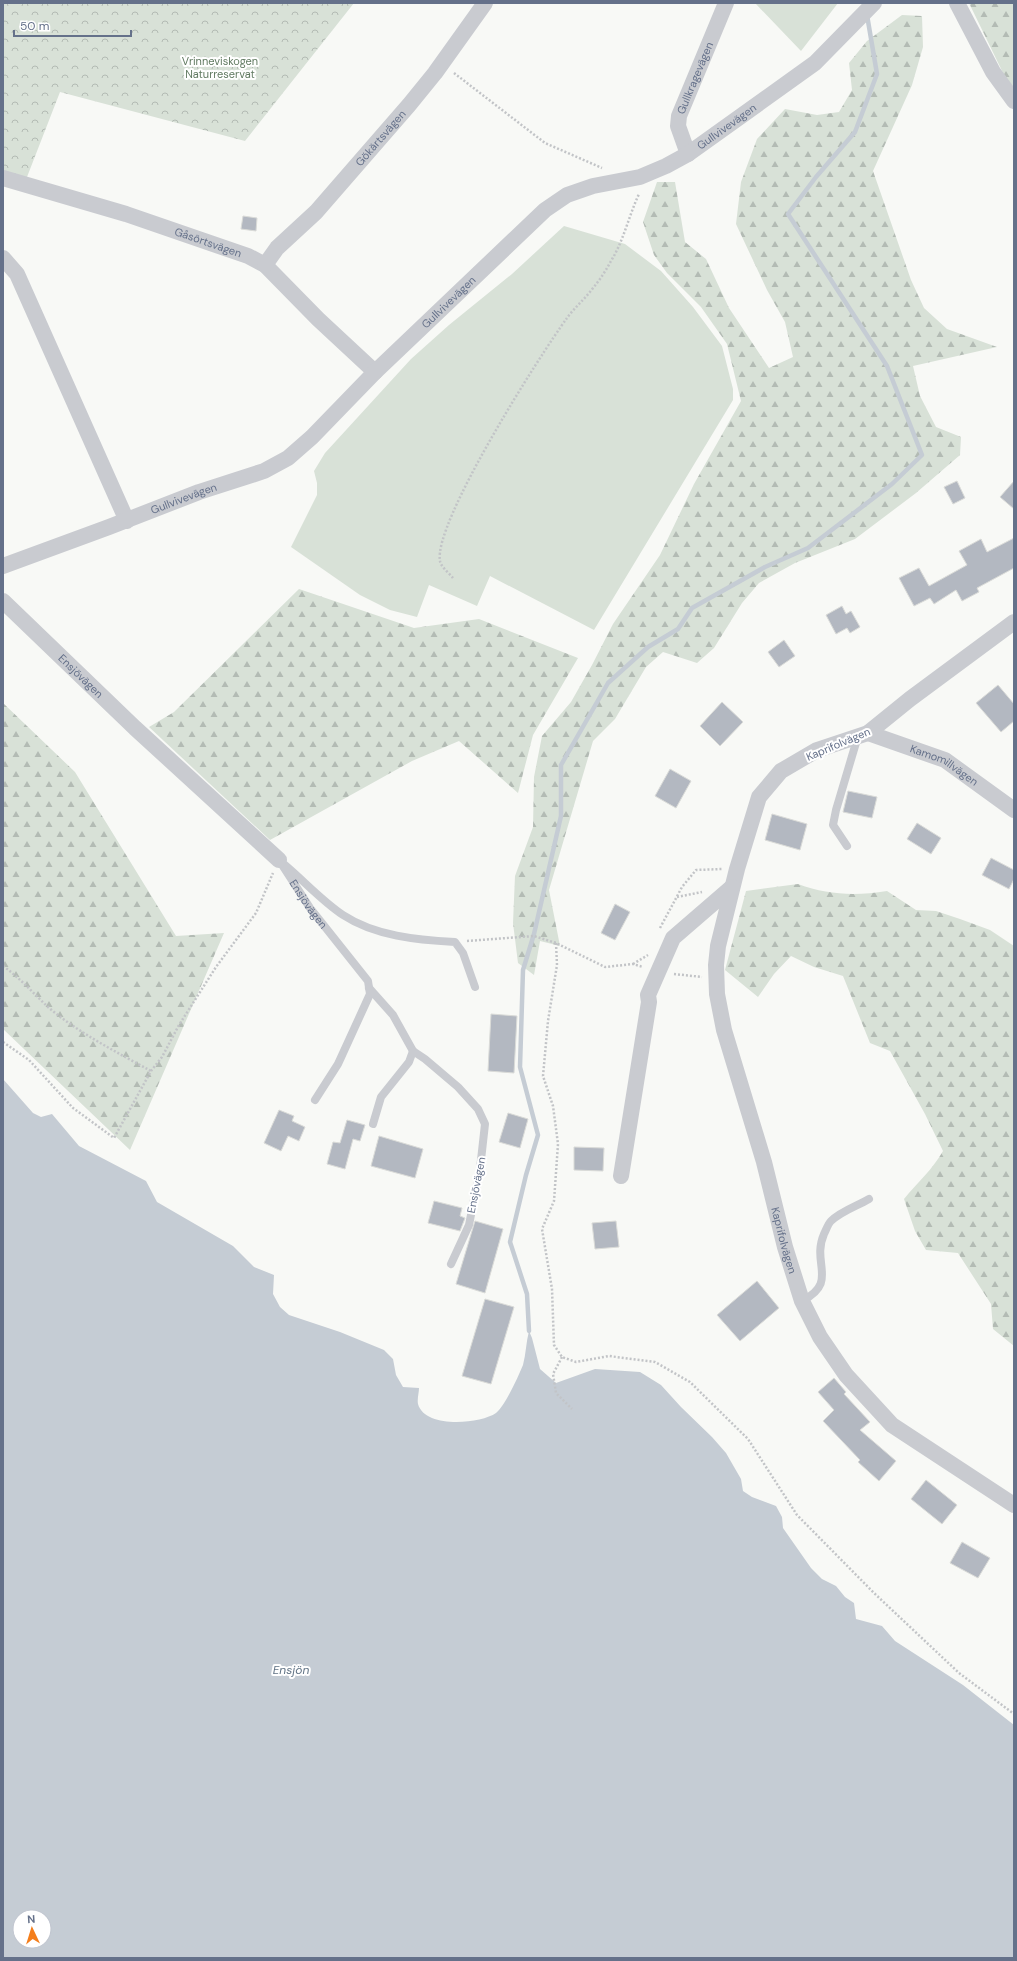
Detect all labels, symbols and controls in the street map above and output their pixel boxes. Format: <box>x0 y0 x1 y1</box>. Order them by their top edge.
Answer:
scale bar <box>14 12 131 38</box>
text: 50 m <box>20 18 49 34</box>
street label: Gullkragevägen <box>674 40 716 116</box>
park label: Vrinneviskogen Naturreservat <box>182 54 258 81</box>
street label: Gullvivevägen <box>694 100 759 152</box>
street label: Gökärtsvägen <box>352 107 409 169</box>
street label: Gåsörtsvägen <box>173 224 243 260</box>
street label: Gullvivevägen <box>418 273 478 331</box>
street label: Gullvivevägen <box>149 480 219 517</box>
street label: Ensjövägen <box>55 651 106 701</box>
street label: Kaprifolvägen <box>804 724 872 764</box>
street label: Kamomillvägen <box>908 741 981 789</box>
street label: Ensjövägen <box>286 877 331 931</box>
street label: Ensjövägen <box>464 1156 488 1214</box>
street label: Kaprifolvägen <box>768 1206 800 1275</box>
water label: Ensjön <box>273 1662 309 1678</box>
north arrow <box>12 1909 52 1949</box>
text: N <box>27 1912 36 1926</box>

